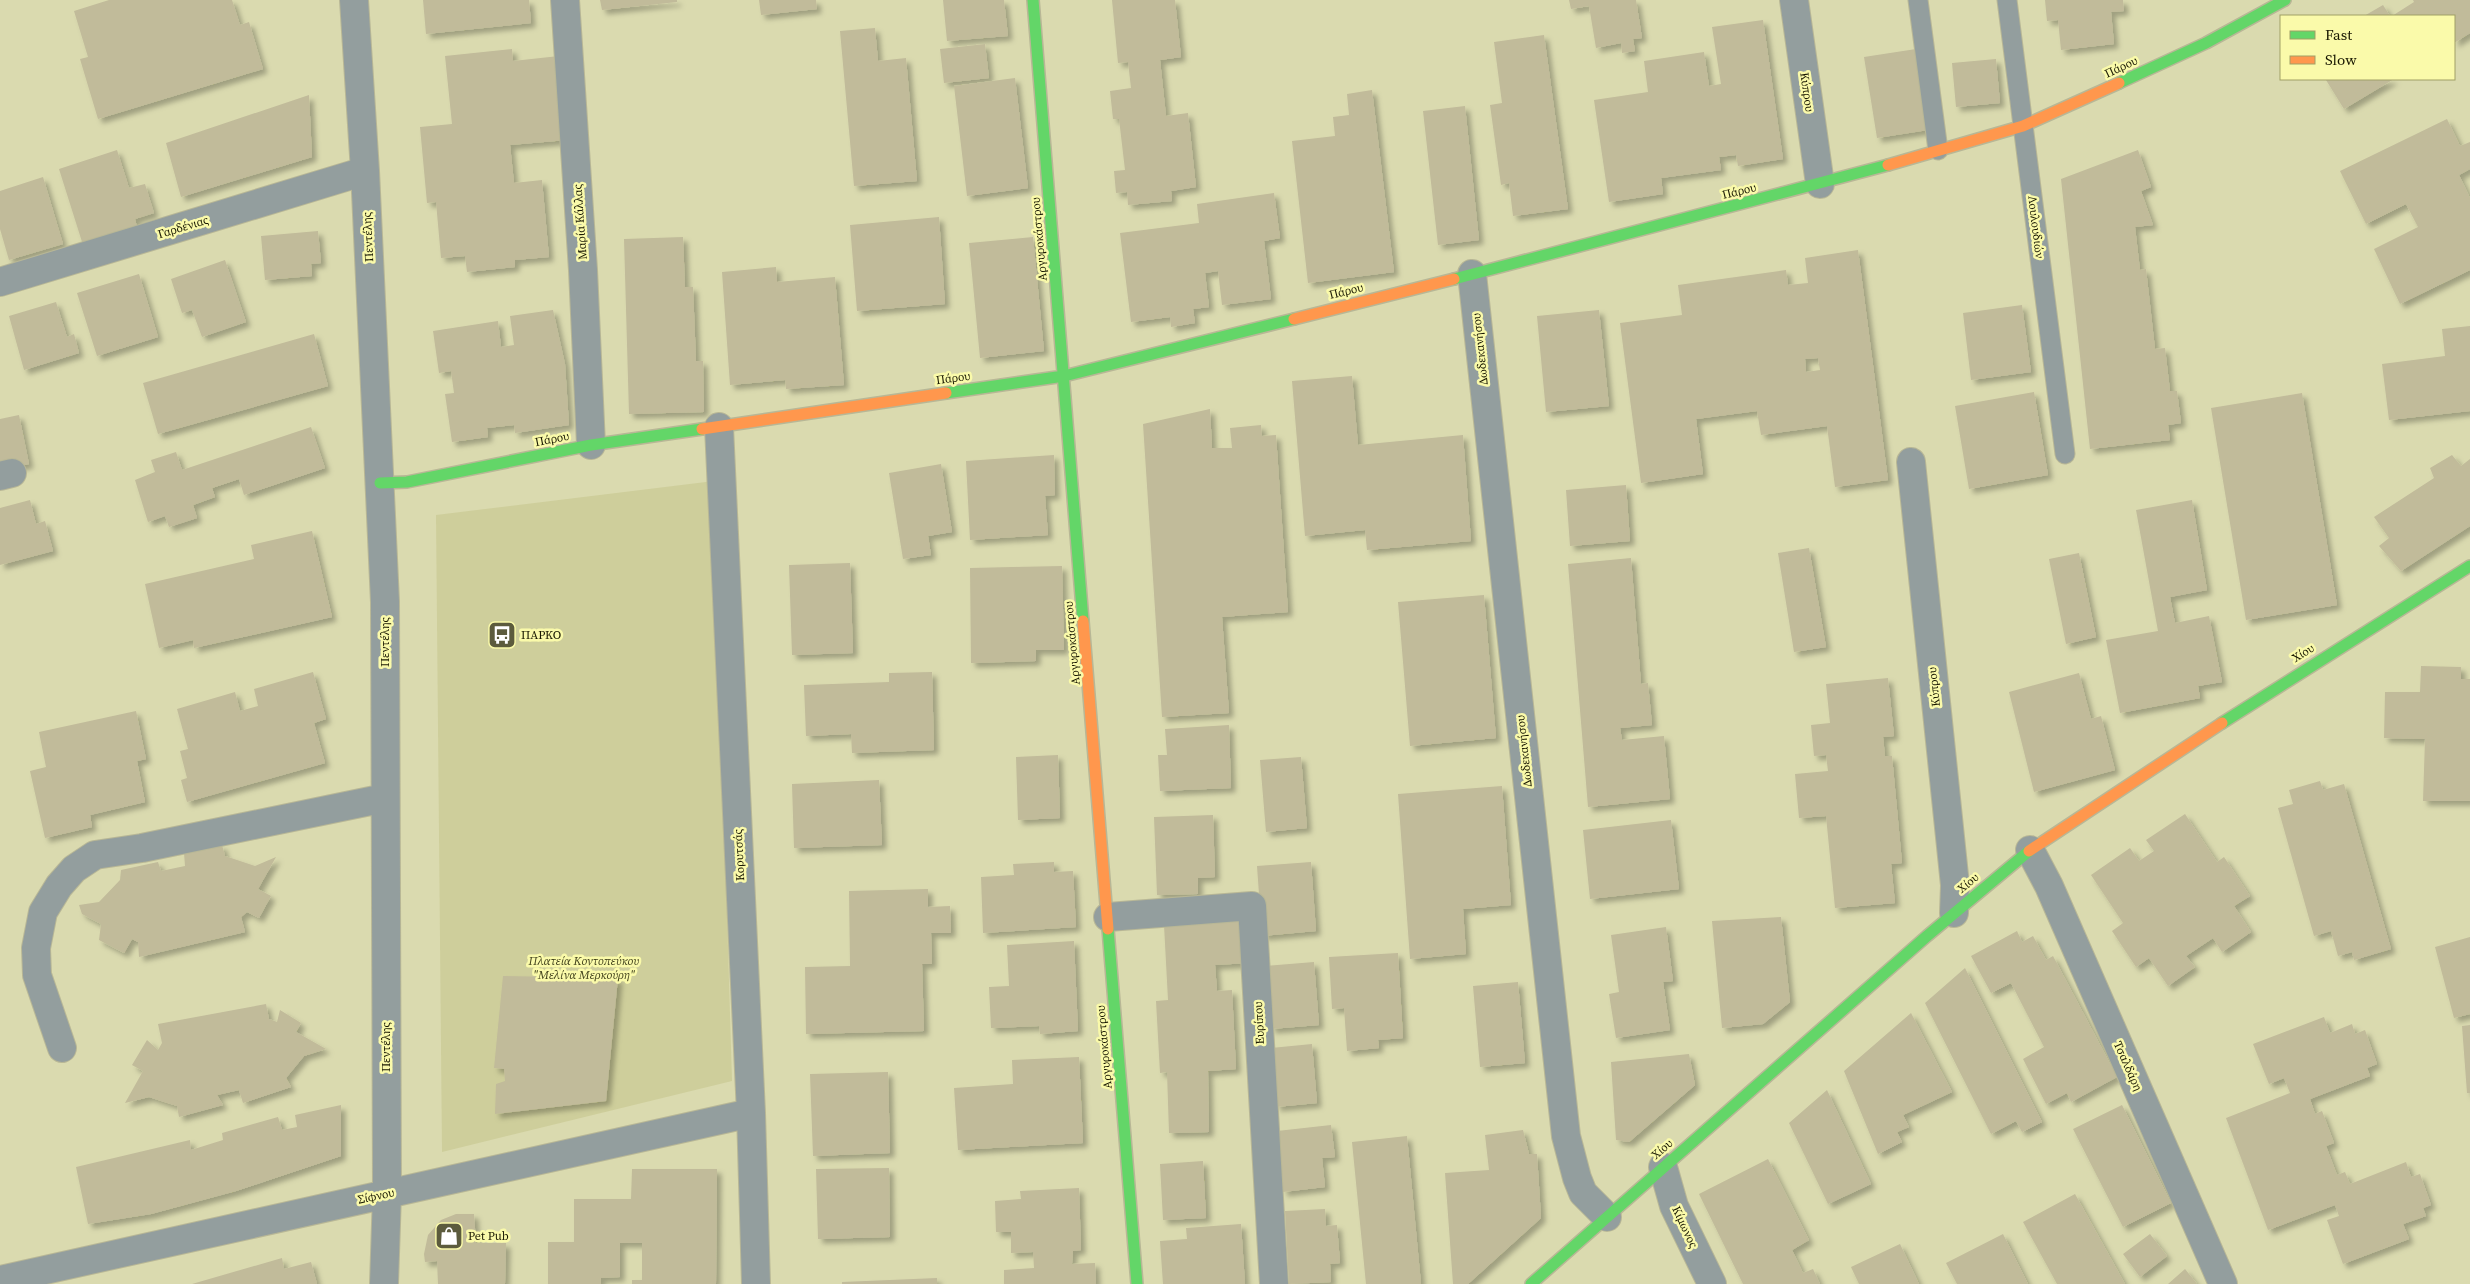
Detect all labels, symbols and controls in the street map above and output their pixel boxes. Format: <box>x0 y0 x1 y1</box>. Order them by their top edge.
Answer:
legend <box>2280 15 2455 80</box>
text: Fast <box>2325 24 2352 45</box>
text: Slow <box>2325 49 2357 70</box>
street label: Πάρου <box>2102 52 2140 82</box>
street label: Κύπρου <box>1796 71 1818 113</box>
street label: Πάρου <box>1720 179 1758 203</box>
street label: Μαρία Κάλλας <box>569 183 591 260</box>
street label: Λουλουδιών <box>2024 195 2048 259</box>
street label: Αργυροκάστρου <box>1027 197 1051 281</box>
street label: Πεντέλης <box>359 211 377 262</box>
street label: Γαρδένιας <box>156 212 211 242</box>
street label: Πάρου <box>1327 279 1365 303</box>
street label: Δωδεκανήσου <box>1468 312 1492 386</box>
street label: Πάρου <box>935 368 971 388</box>
street label: Πάρου <box>533 428 571 450</box>
street label: Αργυροκάστρου <box>1060 601 1084 685</box>
street label: Πεντέλης <box>377 616 393 667</box>
bus stop icon: ΠΑΡΚΟ <box>487 620 517 650</box>
place label: ΠΑΡΚΟ <box>521 627 561 643</box>
street label: Χίου <box>2289 640 2317 666</box>
street label: Κύπρου <box>1924 666 1944 708</box>
street label: Δωδεκανήσου <box>1512 714 1536 788</box>
street label: Κορυτσάς <box>730 828 748 881</box>
street label: Χίου <box>1954 869 1982 897</box>
park label: Πλατεία Κοντοπεύκου "Μελίνα Μερκούρη" <box>528 953 639 983</box>
street label: Ευρίπου <box>1250 1001 1268 1045</box>
street label: Αργυροκάστρου <box>1092 1005 1116 1089</box>
street label: Πεντέλης <box>378 1021 394 1072</box>
street label: Τσαλδάρη <box>2110 1039 2146 1093</box>
street label: Χίου <box>1648 1135 1676 1163</box>
street label: Σίφνου <box>356 1184 396 1208</box>
street label: Κίμωνος <box>1668 1203 1702 1251</box>
shop icon: Pet Pub <box>434 1221 464 1251</box>
place label: Pet Pub <box>468 1228 509 1244</box>

